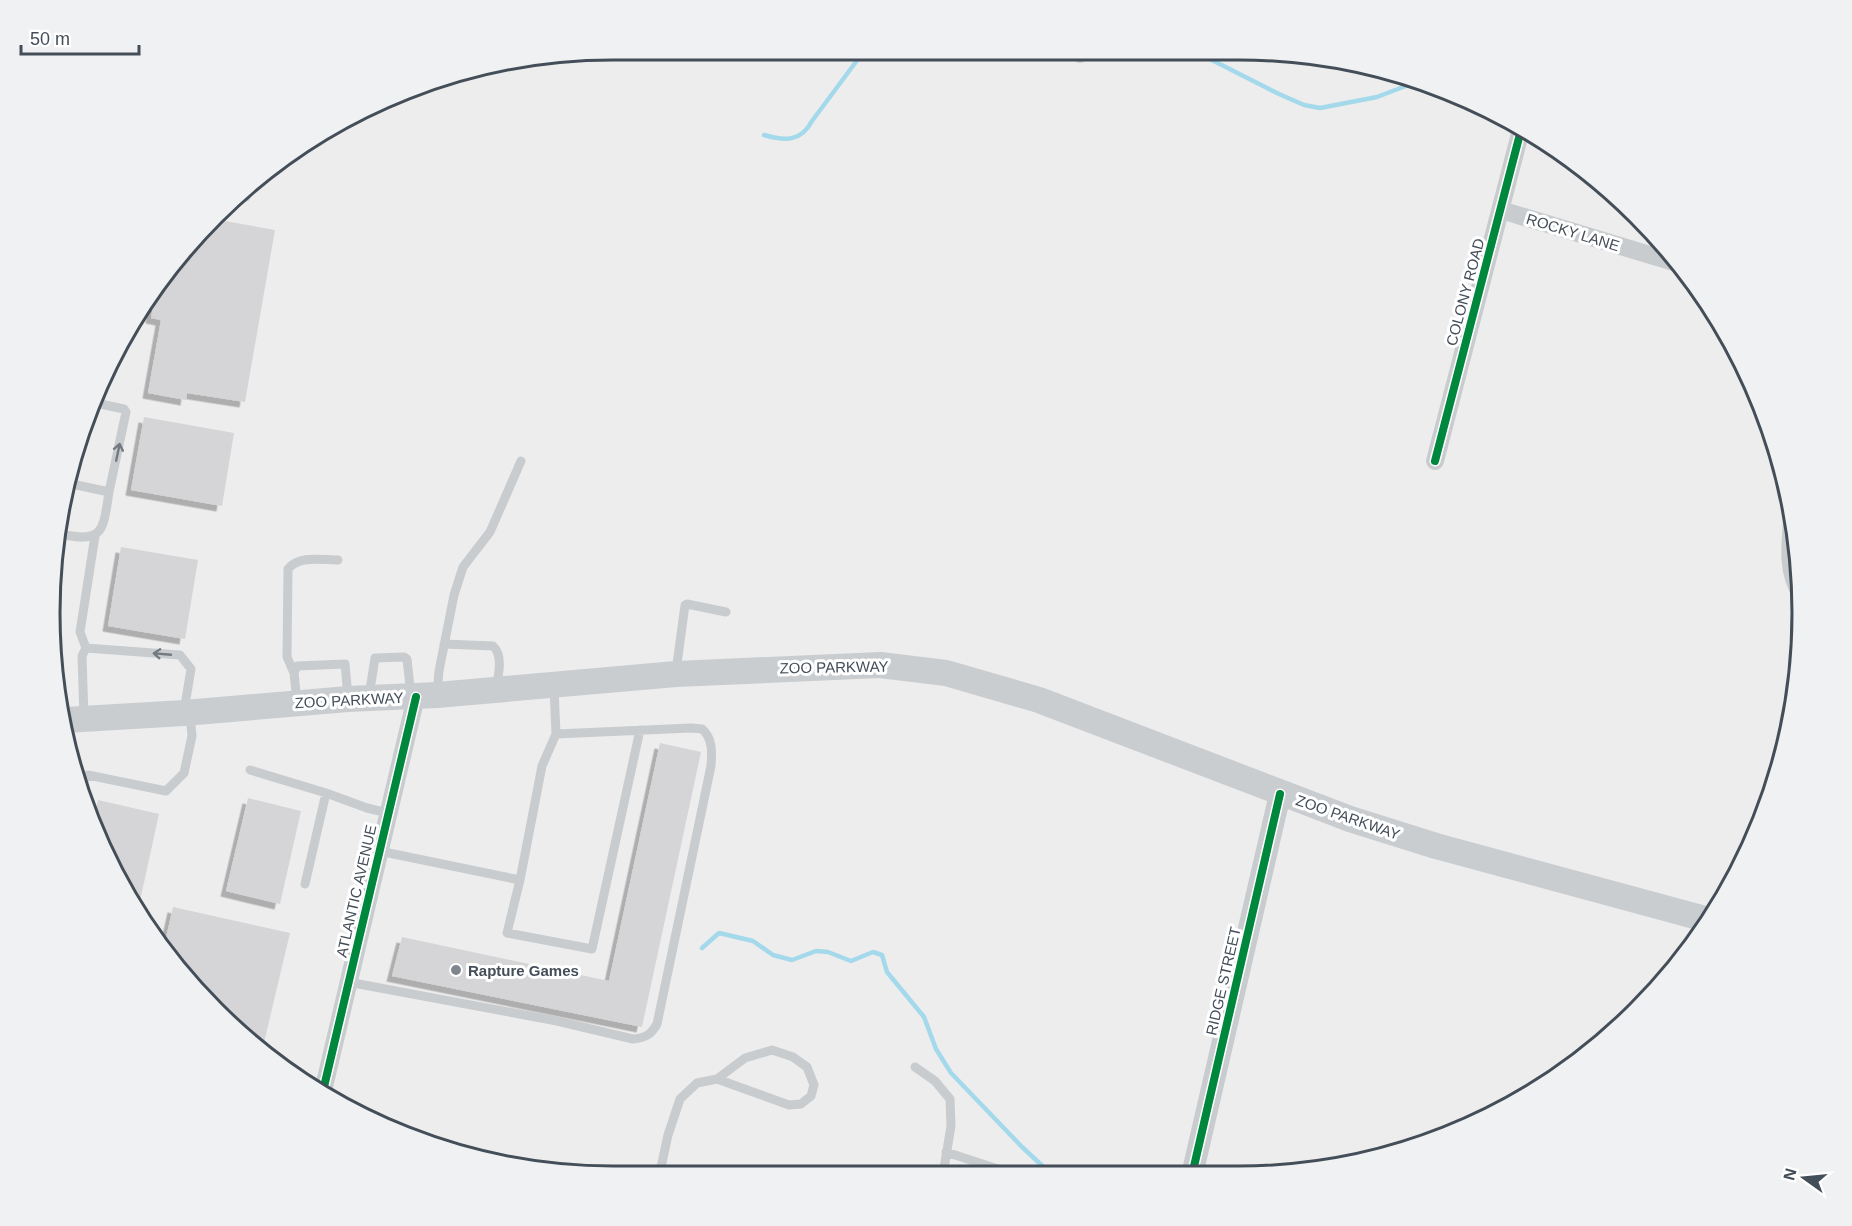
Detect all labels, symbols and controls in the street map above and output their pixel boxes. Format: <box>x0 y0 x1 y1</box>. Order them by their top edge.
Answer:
scale bar <box>21 18 140 56</box>
text: 50 m <box>30 29 70 49</box>
street label: ROCKY LANE <box>1524 210 1622 254</box>
street label: COLONY ROAD <box>1442 236 1488 348</box>
one-way arrow <box>112 443 124 462</box>
one-way arrow <box>153 648 173 659</box>
street label: ZOO PARKWAY <box>779 658 889 676</box>
street label: ZOO PARKWAY <box>294 689 404 711</box>
street label: ZOO PARKWAY <box>1294 791 1402 843</box>
street label: ATLANTIC AVENUE <box>332 823 380 959</box>
street label: RIDGE STREET <box>1202 925 1244 1037</box>
place label: Rapture Games <box>468 962 579 979</box>
marker: Rapture Games <box>449 963 463 977</box>
north arrow <box>1774 1148 1834 1208</box>
text: N <box>1780 1166 1800 1182</box>

